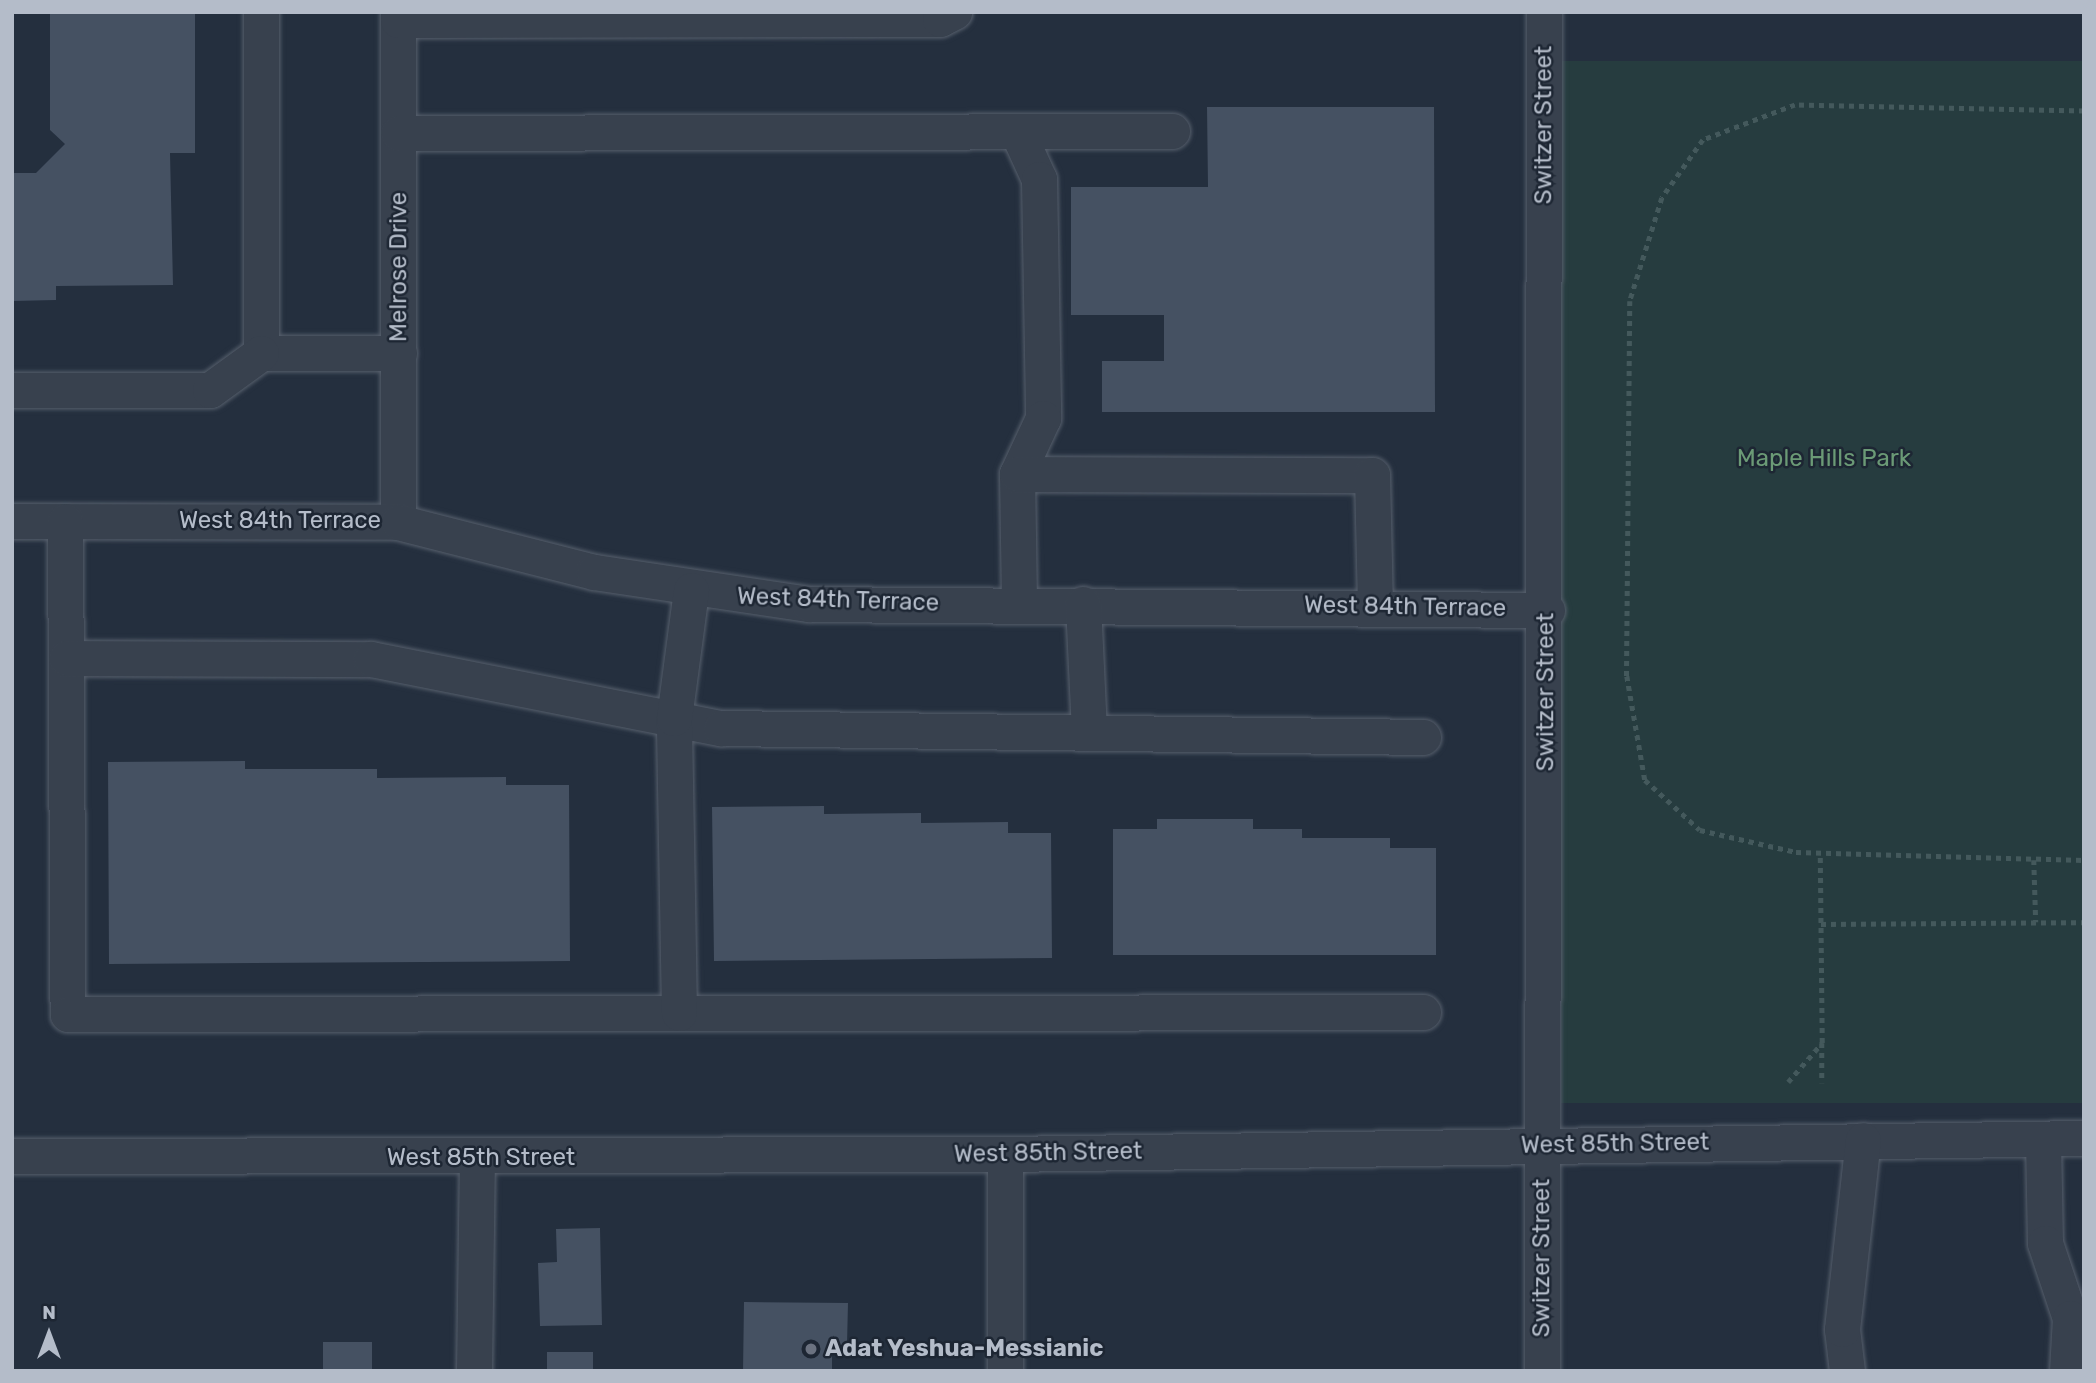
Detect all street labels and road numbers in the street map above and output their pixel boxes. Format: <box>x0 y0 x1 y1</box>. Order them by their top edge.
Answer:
street label: Switzer Street <box>1530 45 1558 205</box>
street label: Melrose Drive <box>385 192 413 342</box>
street label: West 84th Terrace <box>179 507 381 535</box>
street label: West 84th Terrace <box>736 582 940 618</box>
street label: West 84th Terrace <box>1303 591 1507 623</box>
street label: Switzer Street <box>1532 612 1560 772</box>
street label: West 85th Street <box>1521 1128 1709 1160</box>
street label: West 85th Street <box>954 1137 1142 1169</box>
street label: West 85th Street <box>387 1144 575 1172</box>
street label: Switzer Street <box>1528 1178 1556 1338</box>

